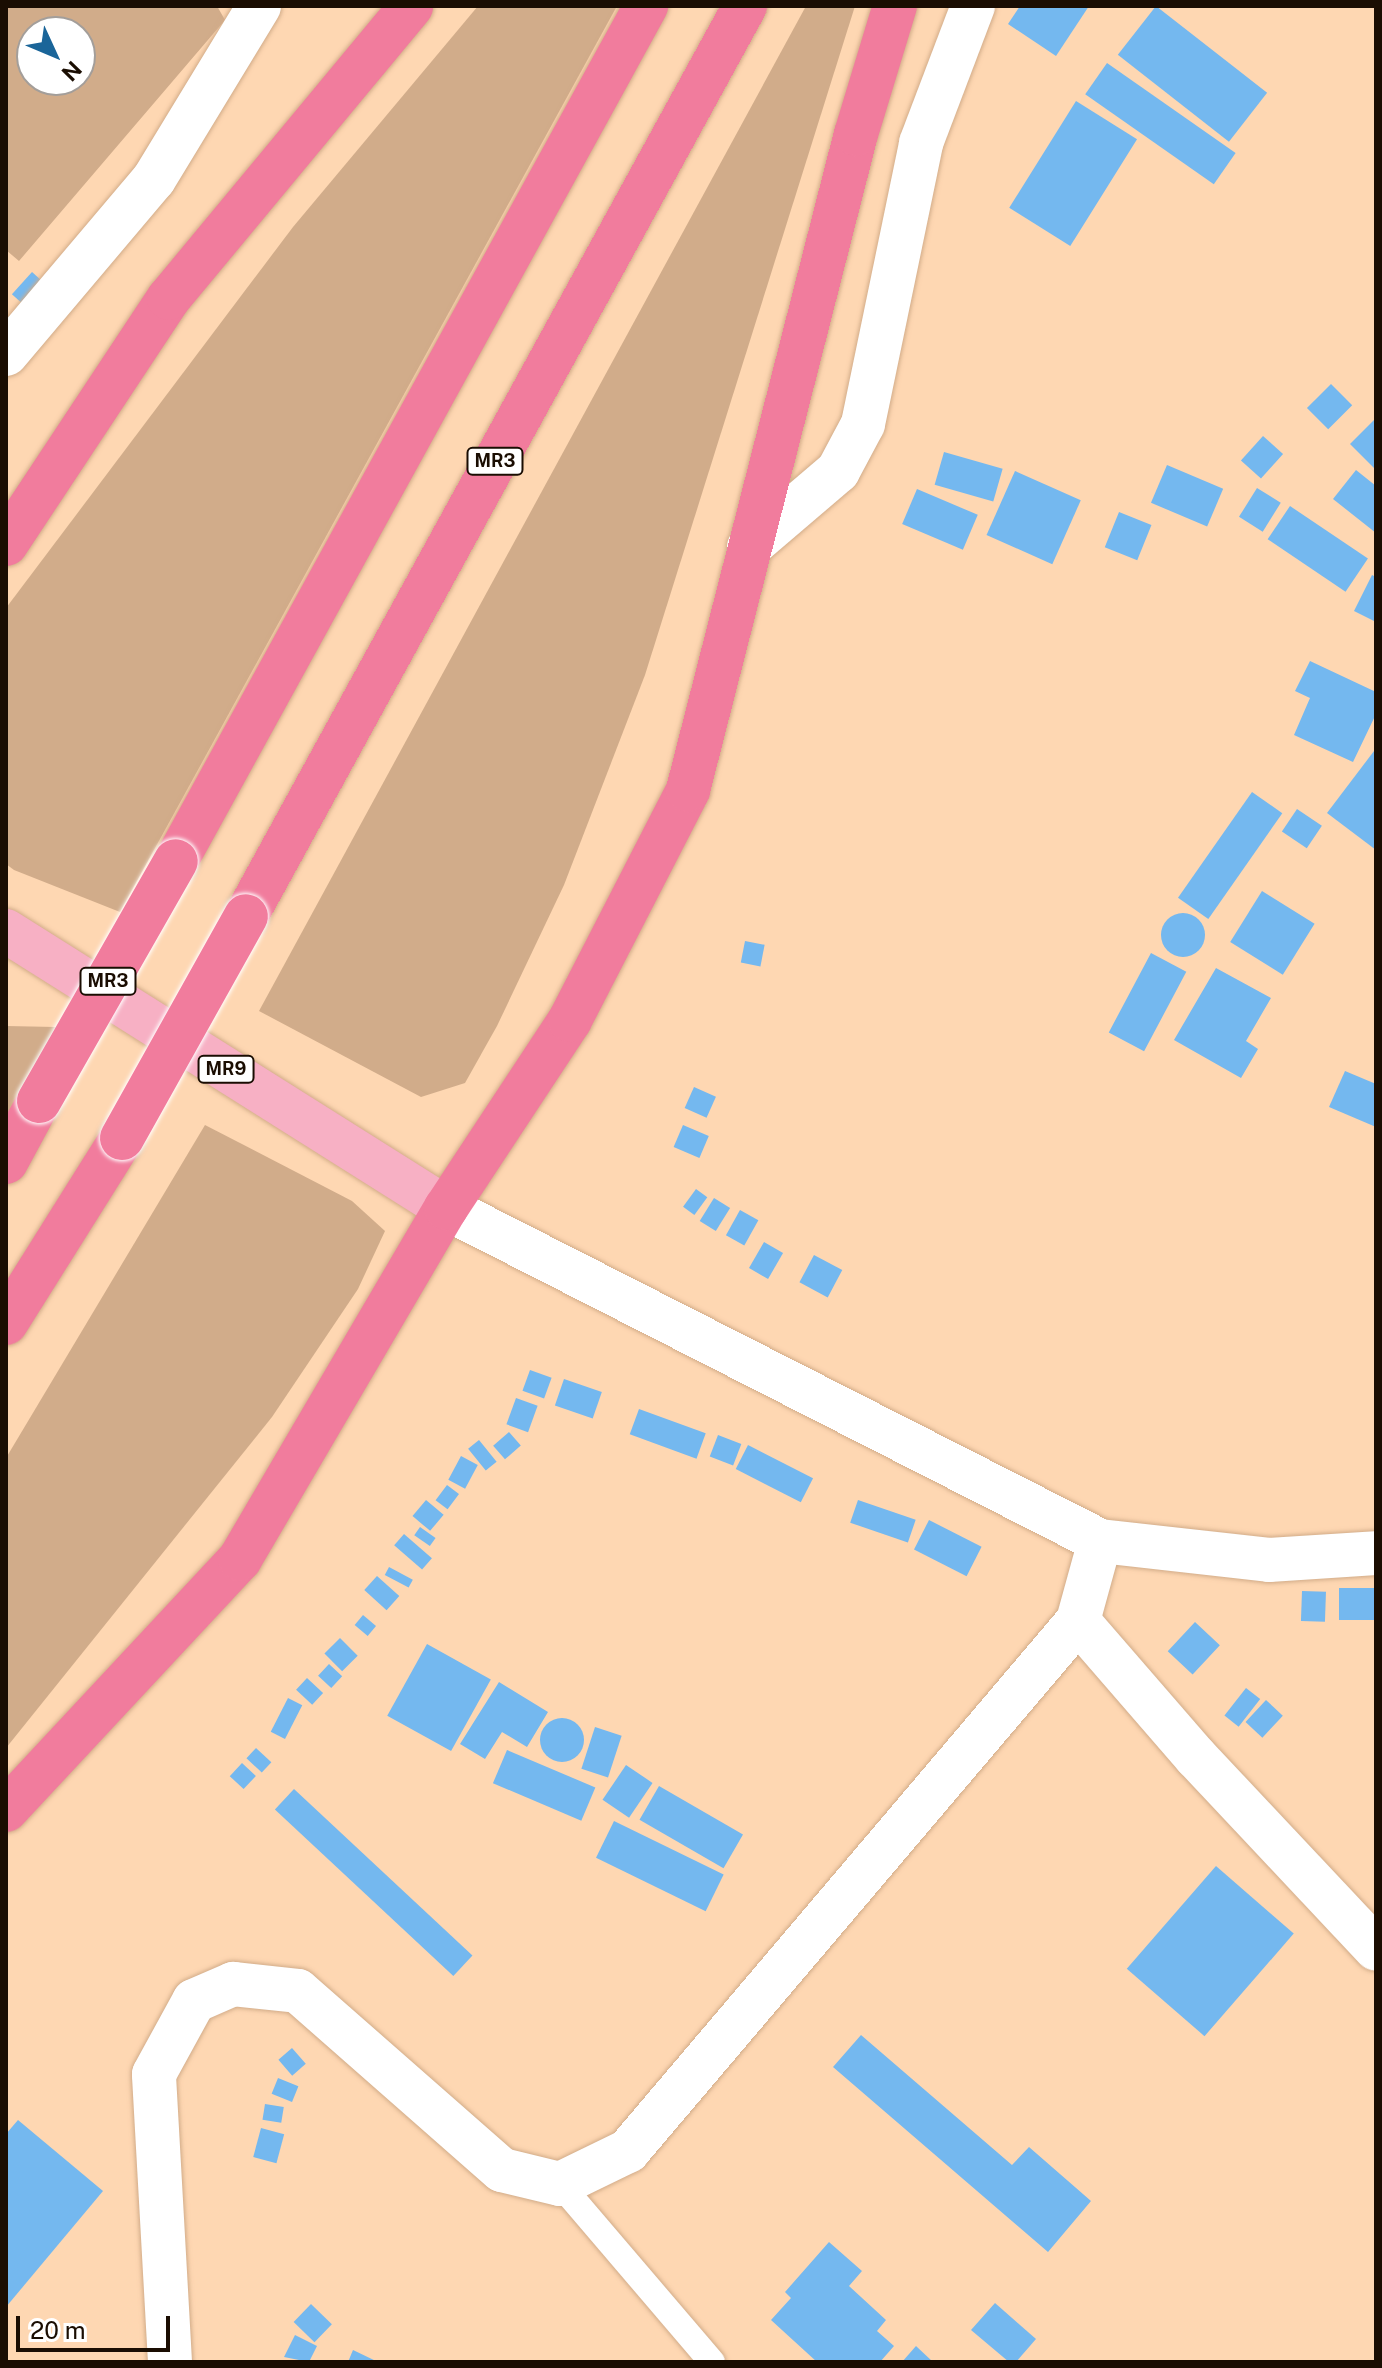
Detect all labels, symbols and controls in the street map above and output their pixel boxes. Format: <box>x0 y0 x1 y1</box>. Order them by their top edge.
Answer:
north arrow <box>16 16 96 96</box>
text: N <box>56 56 87 87</box>
road number: MR3 <box>465 447 525 475</box>
road number: MR3 <box>78 967 138 995</box>
road number: MR9 <box>196 1055 256 1083</box>
scale bar <box>20 2300 174 2350</box>
text: 20 m <box>30 2316 86 2344</box>

